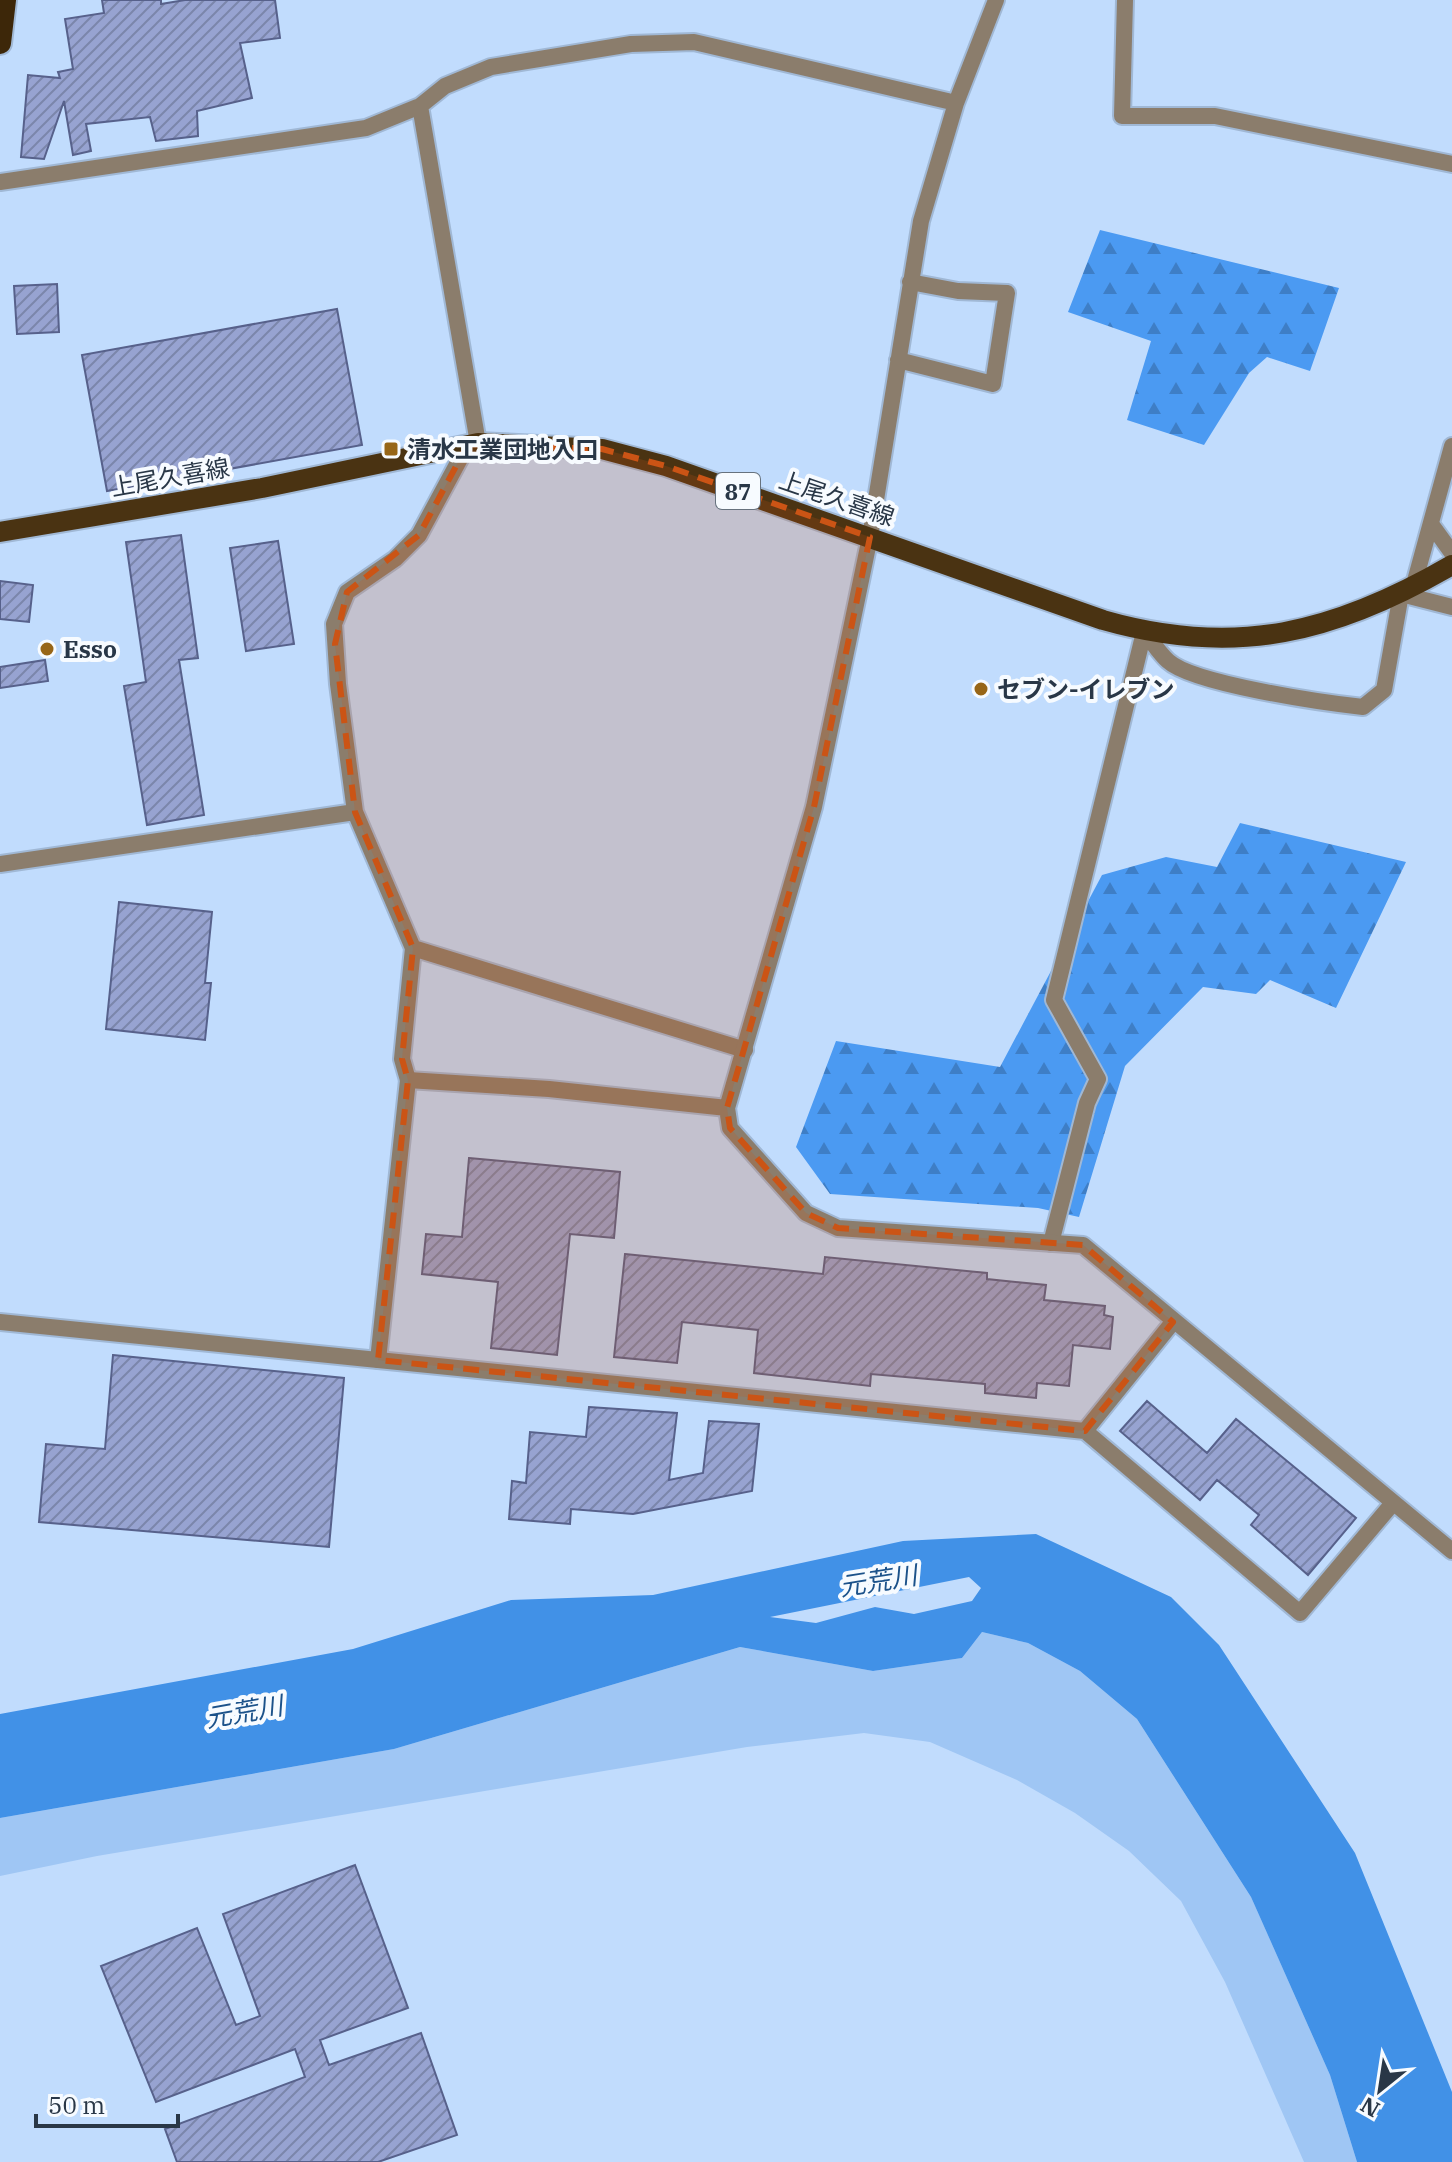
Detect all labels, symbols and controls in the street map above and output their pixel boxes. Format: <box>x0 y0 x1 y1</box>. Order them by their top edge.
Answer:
place label: 清水工業団地入口 <box>407 433 599 465</box>
marker: 清水工業団地入口 <box>382 440 400 458</box>
street label: 上尾久喜線 <box>108 451 232 503</box>
street label: 上尾久喜線 <box>775 463 899 533</box>
road number: 87 <box>716 473 760 509</box>
place label: Esso <box>63 633 117 665</box>
marker: Esso <box>38 640 56 658</box>
place label: セブン-イレブン <box>997 673 1175 705</box>
marker: セブン-イレブン <box>972 680 990 698</box>
water label: 元荒川 <box>837 1557 922 1603</box>
water label: 元荒川 <box>203 1687 288 1735</box>
north arrow <box>1340 2050 1420 2130</box>
scale bar <box>36 2078 178 2128</box>
text: 50 m <box>48 2089 105 2121</box>
text: N <box>1355 2091 1385 2125</box>

